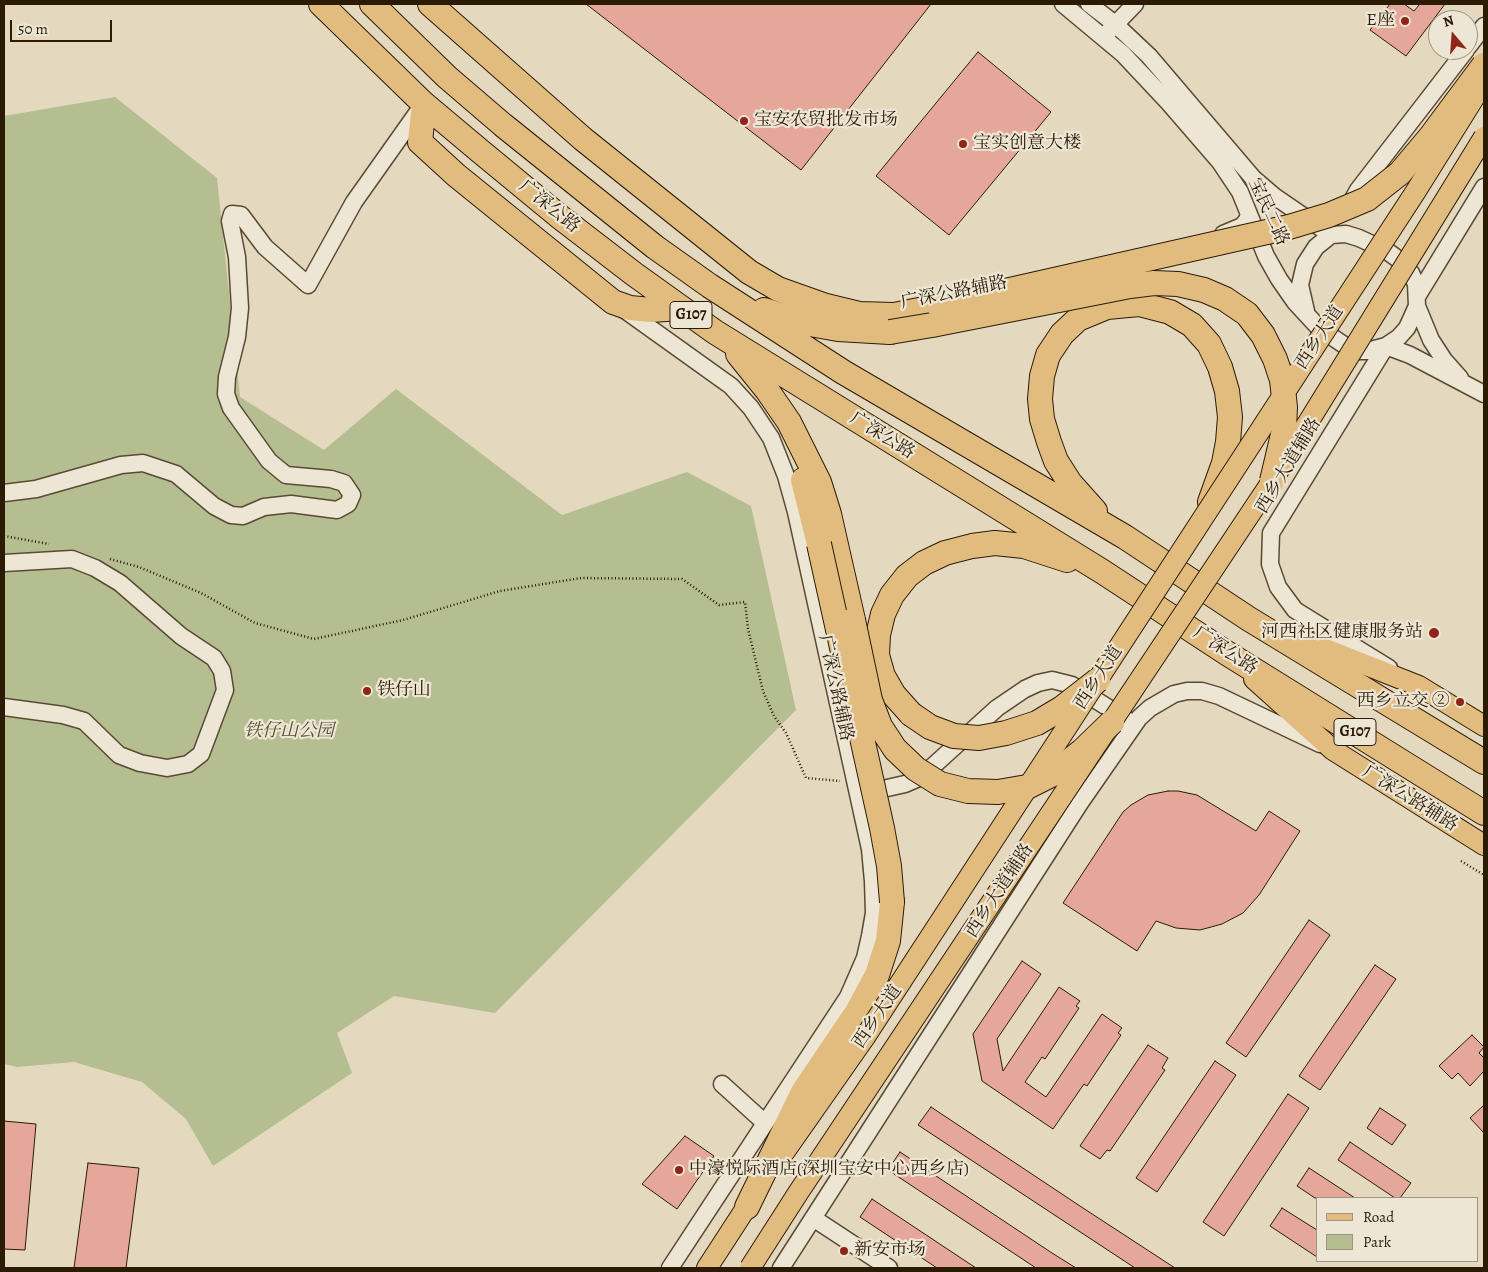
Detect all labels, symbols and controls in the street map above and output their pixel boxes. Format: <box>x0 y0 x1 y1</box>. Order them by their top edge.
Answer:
scale bar <box>12 10 115 42</box>
place label: E座 <box>1366 10 1395 32</box>
north arrow <box>1428 10 1478 60</box>
text: N <box>1441 11 1456 32</box>
marker: E座 <box>1399 15 1411 27</box>
text: 50 m <box>18 19 48 39</box>
place label: 宝安农贸批发市场 <box>754 110 898 132</box>
marker: 宝安农贸批发市场 <box>738 115 750 127</box>
place label: 宝实创意大楼 <box>973 133 1081 155</box>
marker: 宝实创意大楼 <box>957 138 969 150</box>
street label: 宝民二路 <box>1243 175 1293 249</box>
street label: 广深公路 <box>514 176 584 238</box>
street label: 广深公路辅路 <box>899 272 1009 314</box>
road number: G107 <box>670 302 712 328</box>
street label: 西乡大道 <box>1291 302 1349 374</box>
street label: 广深公路 <box>846 408 918 464</box>
street label: 西乡大道辅路 <box>1252 414 1326 518</box>
street label: 广深公路 <box>1189 622 1261 680</box>
place label: 河西社区健康服务站 <box>1261 622 1423 644</box>
marker: 河西社区健康服务站 <box>1427 626 1441 640</box>
street label: 广深公路辅路 <box>813 633 857 743</box>
street label: 西乡大道 <box>1070 642 1128 714</box>
place label: 铁仔山 <box>377 680 431 702</box>
marker: 铁仔山 <box>361 685 373 697</box>
place label: 西乡立交 ② <box>1356 691 1450 713</box>
marker: 西乡立交 ② <box>1454 696 1466 708</box>
road number: G107 <box>1334 719 1376 746</box>
park label: 铁仔山公园 <box>244 721 334 743</box>
street label: 广深公路辅路 <box>1358 761 1462 837</box>
street label: 西乡大道辅路 <box>962 840 1038 942</box>
street label: 西乡大道 <box>849 981 907 1053</box>
place label: 中濠悦际酒店(深圳宝安中心西乡店) <box>689 1159 969 1181</box>
marker: 中濠悦际酒店(深圳宝安中心西乡店) <box>673 1164 685 1176</box>
legend <box>1316 1197 1478 1262</box>
text: Road <box>1363 1207 1394 1227</box>
text: Park <box>1363 1232 1391 1252</box>
place label: 新安市场 <box>854 1240 926 1262</box>
marker: 新安市场 <box>838 1245 850 1257</box>

